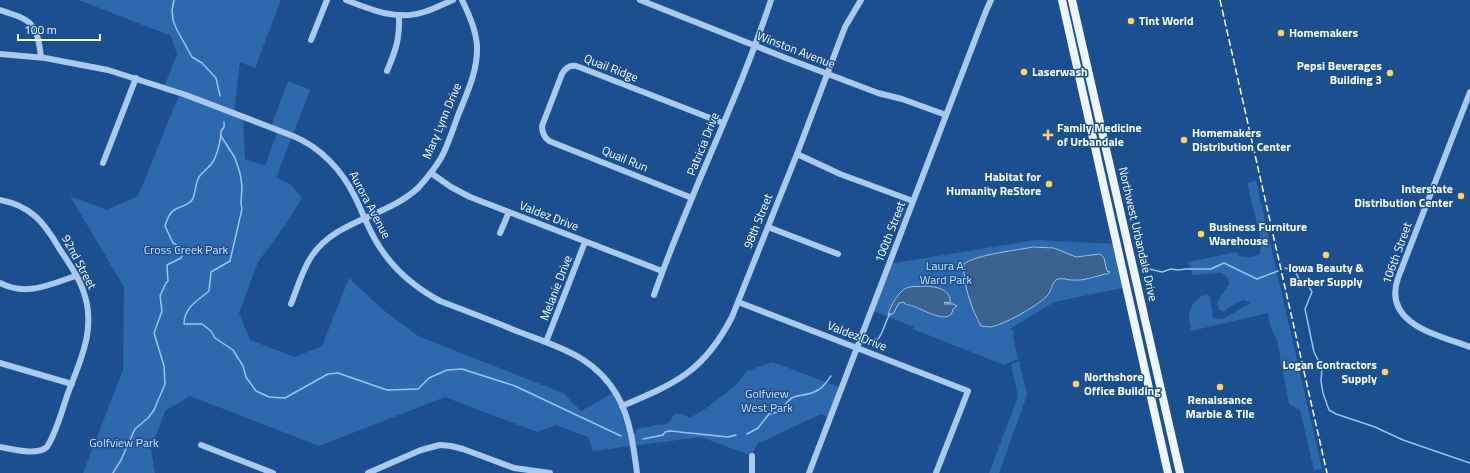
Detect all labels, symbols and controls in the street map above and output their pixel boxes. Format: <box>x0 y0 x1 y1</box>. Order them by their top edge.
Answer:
place label: Tint World <box>1139 11 1194 30</box>
scale bar <box>18 16 100 42</box>
marker: Tint World <box>1126 16 1136 26</box>
text: 100 m <box>24 20 57 39</box>
place label: Homemakers <box>1289 23 1358 42</box>
street label: Winston Avenue <box>754 26 838 73</box>
marker: Homemakers <box>1276 28 1286 38</box>
street label: Quail Ridge <box>581 48 641 87</box>
place label: Pepsi Beverages Building 3 <box>1297 56 1382 89</box>
place label: Laserwash <box>1032 62 1088 81</box>
marker: Laserwash <box>1019 67 1029 77</box>
marker: Pepsi Beverages Building 3 <box>1385 68 1395 78</box>
street label: Mary Lynn Drive <box>417 80 466 162</box>
street label: Patricia Drive <box>681 109 724 178</box>
place label: Family Medicine of Urbandale <box>1057 118 1142 151</box>
place label: Homemakers Distribution Center <box>1192 123 1291 156</box>
marker: Family Medicine of Urbandale <box>1042 129 1054 141</box>
marker: Homemakers Distribution Center <box>1179 135 1189 145</box>
street label: Quail Run <box>599 141 651 176</box>
street label: Northwest Urbandale Drive <box>1114 165 1163 303</box>
place label: Habitat for Humanity ReStore <box>946 167 1042 200</box>
street label: Aurora Avenue <box>345 168 396 242</box>
marker: Habitat for Humanity ReStore <box>1044 179 1054 189</box>
place label: Interstate Distribution Center <box>1354 179 1454 212</box>
street label: 98th Street <box>738 190 777 251</box>
marker: Interstate Distribution Center <box>1456 191 1466 201</box>
street label: Valdez Drive <box>517 196 582 236</box>
street label: 100th Street <box>869 198 910 265</box>
place label: Business Furniture Warehouse <box>1209 217 1307 250</box>
street label: 106th Street <box>1377 219 1417 286</box>
marker: Business Furniture Warehouse <box>1196 229 1206 239</box>
street label: 92nd Street <box>57 231 102 293</box>
park label: Cross Creek Park <box>144 240 229 259</box>
marker: Iowa Beauty & Barber Supply <box>1321 250 1331 260</box>
street label: Melanie Drive <box>534 252 577 323</box>
park label: Laura A. Ward Park <box>920 256 972 289</box>
place label: Iowa Beauty & Barber Supply <box>1288 258 1364 291</box>
street label: Valdez Drive <box>825 316 890 356</box>
place label: Logan Contractors Supply <box>1282 355 1377 388</box>
place label: Northshore Office Building <box>1084 367 1161 400</box>
marker: Logan Contractors Supply <box>1380 367 1390 377</box>
marker: Northshore Office Building <box>1071 379 1081 389</box>
marker: Renaissance Marble & Tile <box>1215 382 1225 392</box>
park label: Golfview West Park <box>741 384 793 417</box>
place label: Renaissance Marble & Tile <box>1185 390 1255 423</box>
park label: Golfview Park <box>89 433 159 452</box>

